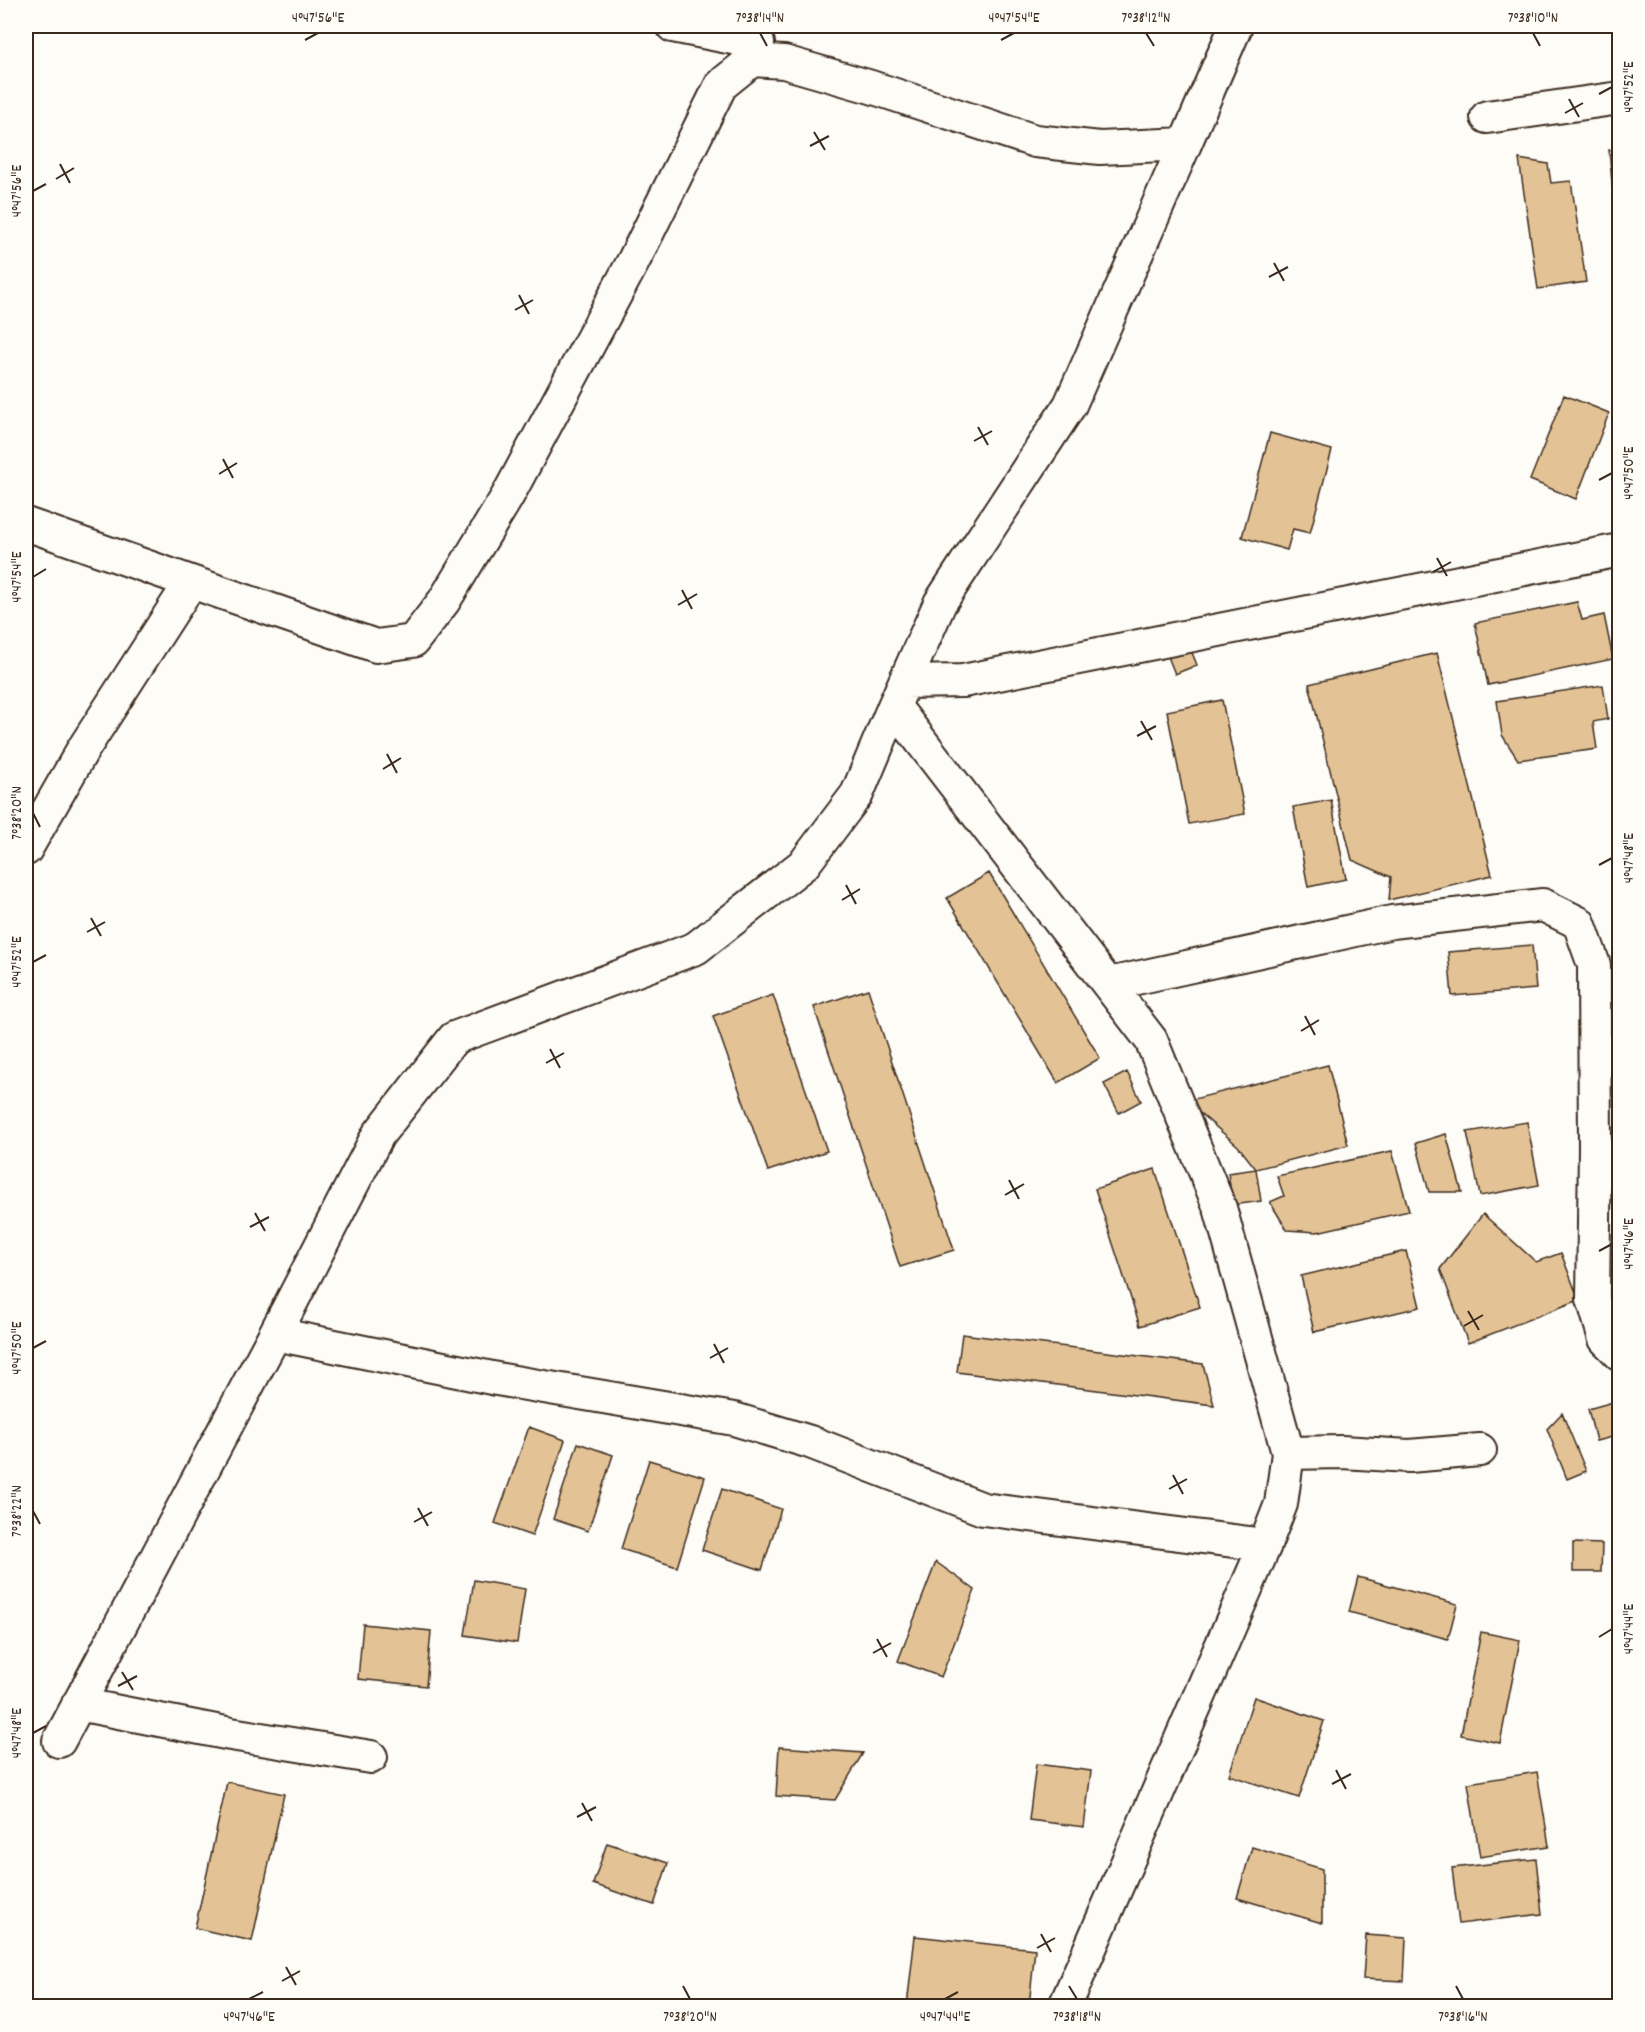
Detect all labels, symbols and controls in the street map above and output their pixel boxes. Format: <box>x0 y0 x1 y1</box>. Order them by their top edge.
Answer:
text: 4°47'56"E <box>292 8 344 30</box>
text: 7°38'14"N <box>736 8 784 30</box>
text: 4°47'54"E <box>988 8 1040 30</box>
text: 7°38'12"N <box>1122 8 1170 30</box>
text: 7°38'10"N <box>1508 8 1558 30</box>
text: 4°47'52"E <box>1619 61 1641 113</box>
text: 4°47'56"E <box>7 165 29 217</box>
text: 4°47'50"E <box>1619 446 1641 500</box>
text: 4°47'54"E <box>7 551 29 603</box>
text: 7°38'20"N <box>7 786 29 840</box>
text: 4°47'48"E <box>1619 833 1641 883</box>
text: 4°47'52"E <box>7 936 29 988</box>
text: 4°47'46"E <box>1619 1218 1641 1270</box>
text: 4°47'50"E <box>7 1321 29 1375</box>
text: 7°38'22"N <box>7 1485 29 1537</box>
text: 4°47'44"E <box>1619 1604 1641 1654</box>
text: 4°47'48"E <box>7 1708 29 1758</box>
text: 4°47'46"E <box>223 2007 275 2029</box>
text: 7°38'20"N <box>663 2007 717 2029</box>
text: 4°47'44"E <box>920 2007 970 2029</box>
text: 7°38'18"N <box>1053 2007 1101 2029</box>
text: 7°38'16"N <box>1438 2007 1488 2029</box>

